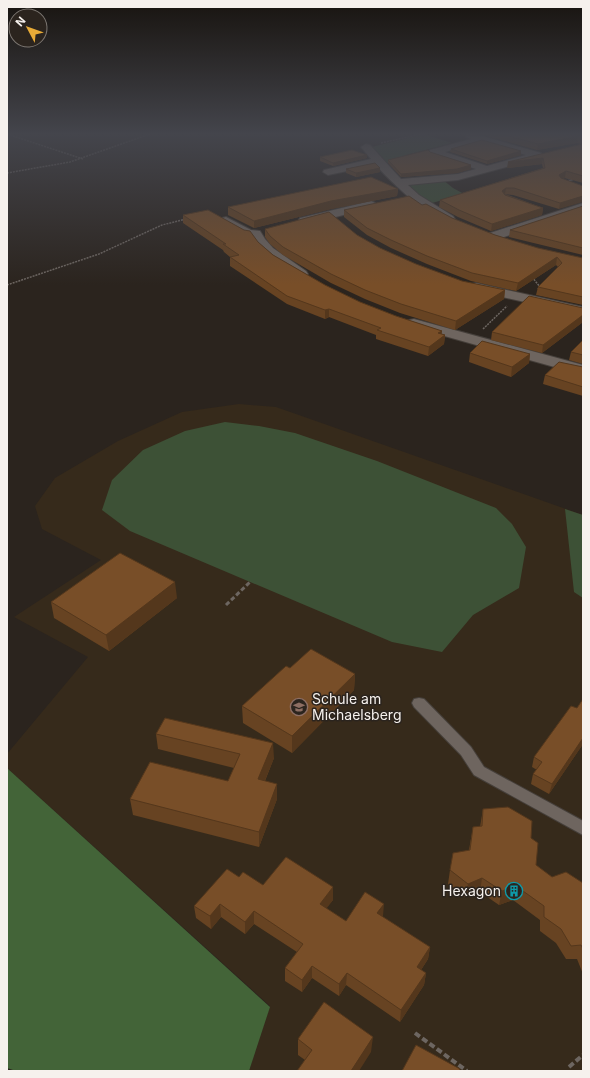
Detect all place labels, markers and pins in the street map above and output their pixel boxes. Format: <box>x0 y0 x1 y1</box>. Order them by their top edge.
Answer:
place label: Schule am Michaelsberg <box>312 690 401 723</box>
school or university icon: Schule am Michaelsberg <box>289 697 309 717</box>
building icon: Hexagon <box>504 881 524 901</box>
place label: Hexagon <box>442 882 501 899</box>

